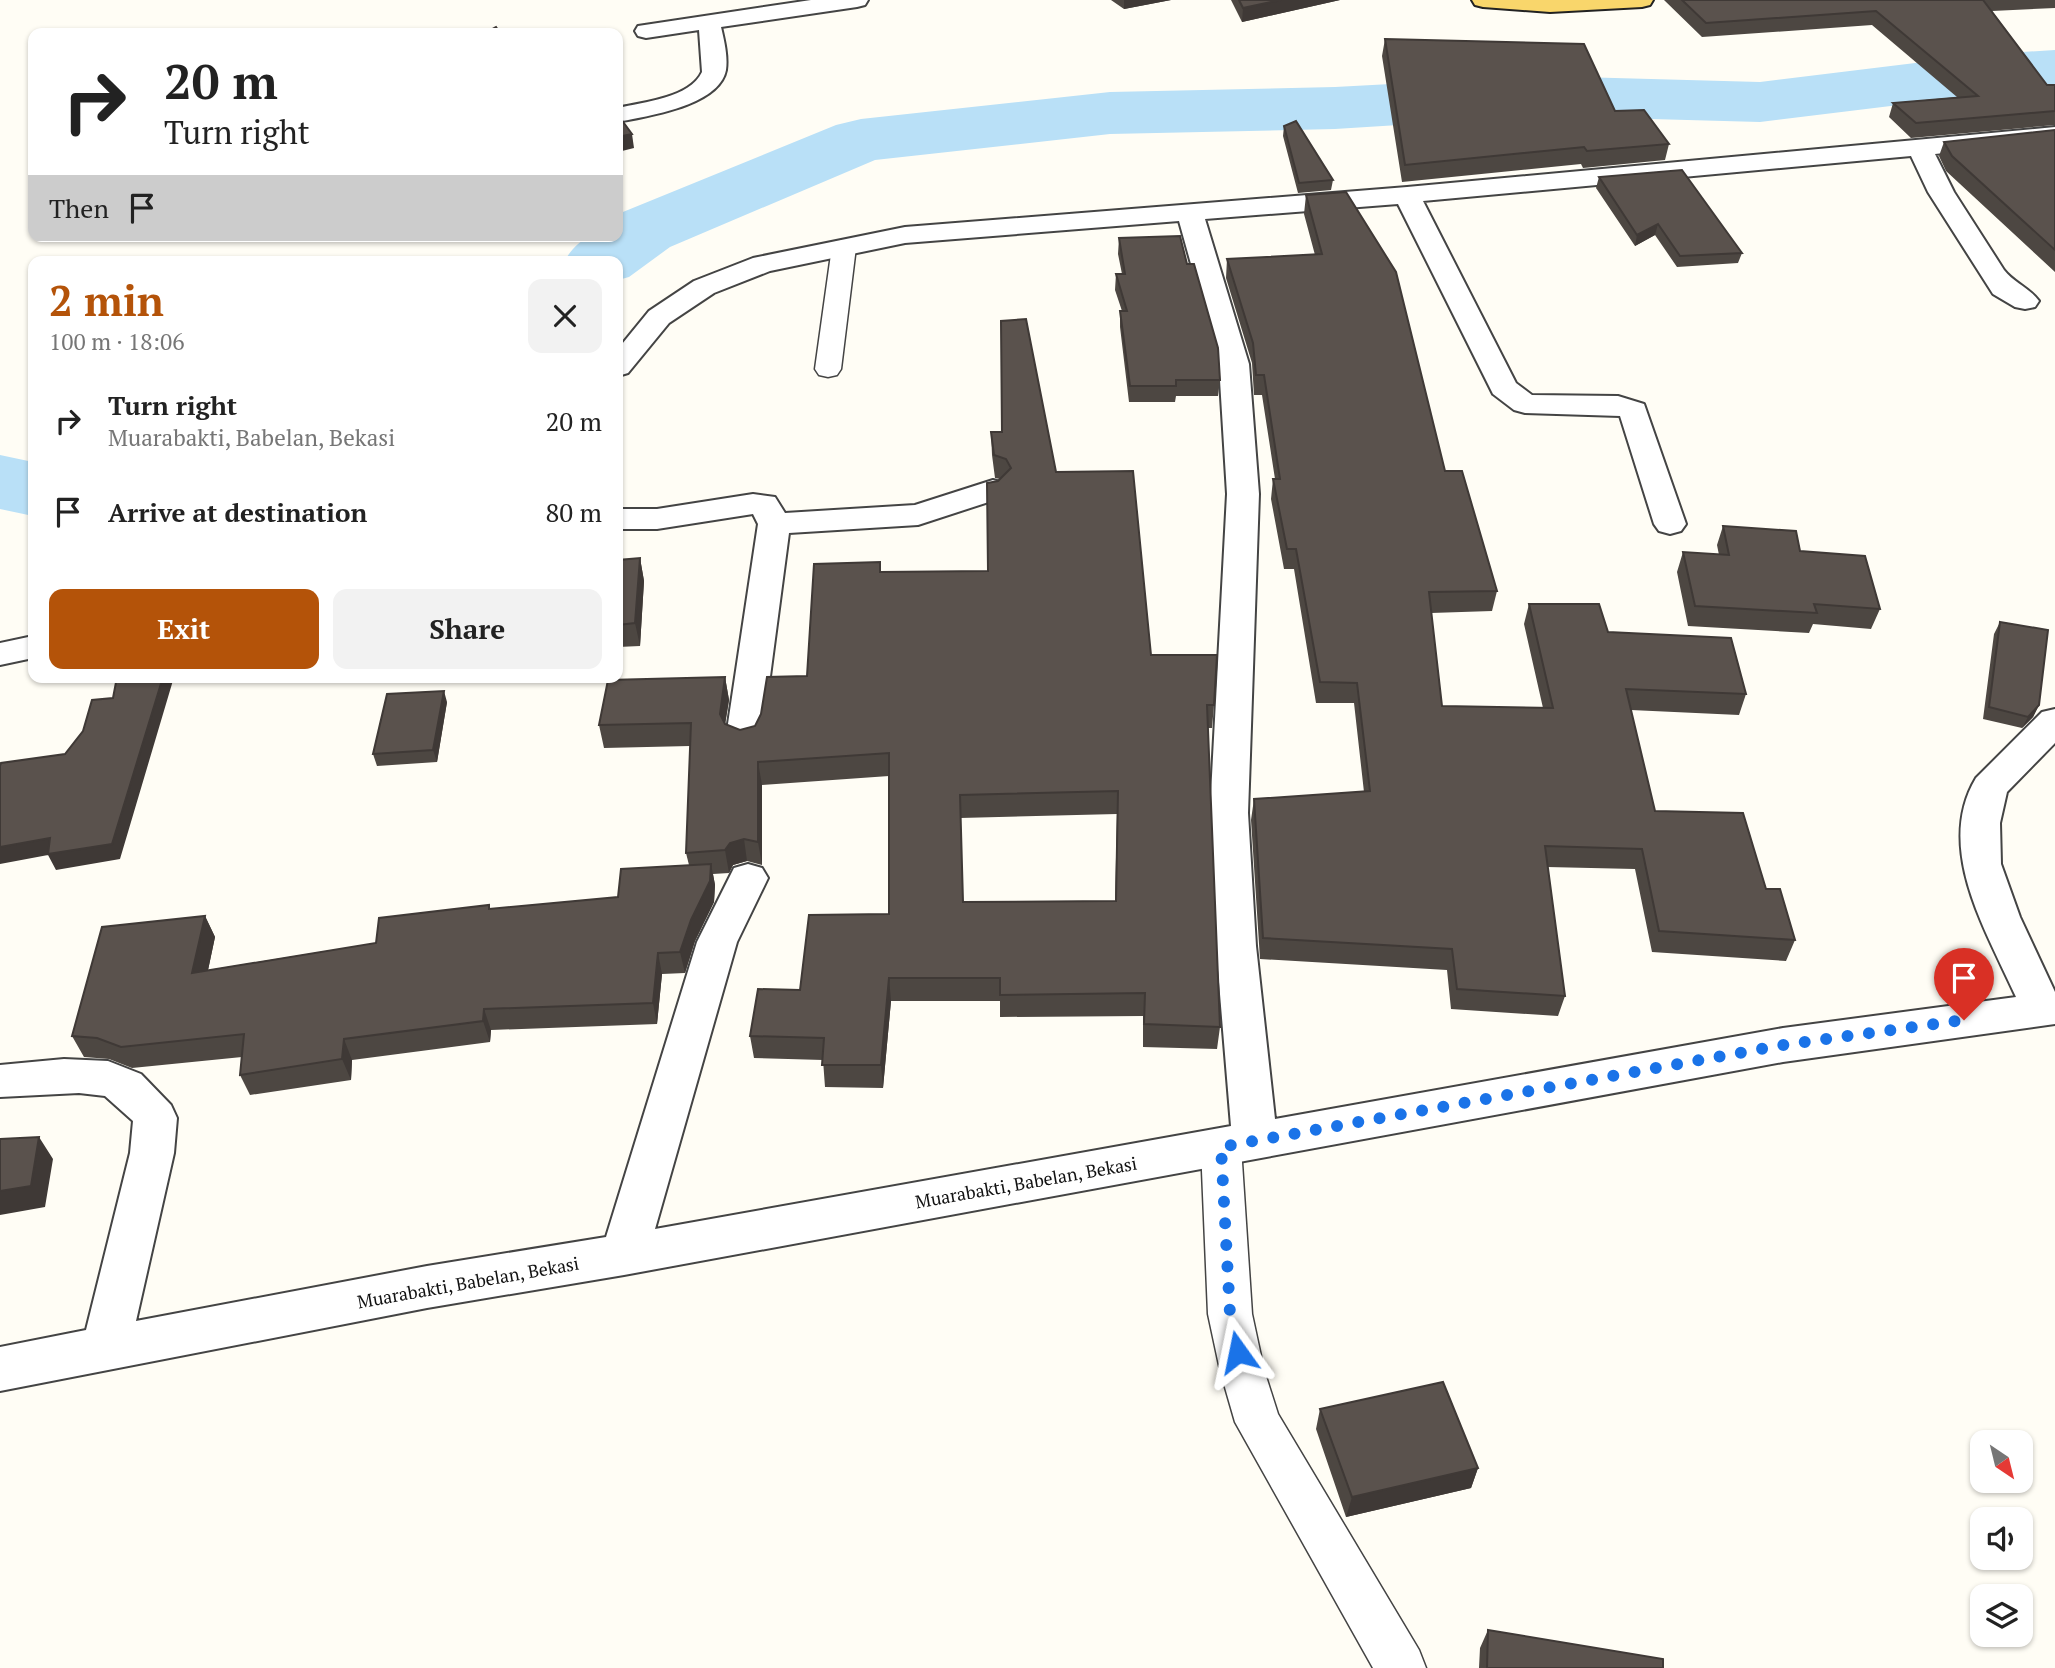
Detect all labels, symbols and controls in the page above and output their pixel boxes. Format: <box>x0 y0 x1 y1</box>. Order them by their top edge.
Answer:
text: 20 m <box>164 48 278 113</box>
icon: right <box>49 56 140 147</box>
text: Turn right <box>164 111 310 153</box>
icon: arrive <box>123 189 161 227</box>
text: Then <box>49 191 109 225</box>
text: 2 min <box>49 272 164 328</box>
button: close <box>528 279 602 353</box>
text: 100 m · 18:06 <box>49 326 184 357</box>
text: Turn right <box>108 388 237 422</box>
icon: right <box>49 402 87 440</box>
text: 20 m <box>546 404 602 438</box>
text: Muarabakti, Babelan, Bekasi <box>108 422 395 453</box>
icon: arrive <box>49 493 87 531</box>
text: Arrive at destination <box>108 495 367 529</box>
text: 80 m <box>546 495 602 529</box>
button: Exit <box>49 589 319 669</box>
button: Share <box>333 589 602 669</box>
pin <box>1934 948 1994 1020</box>
icon: arrive <box>1945 959 1983 997</box>
street label: Muarabakti, Babelan, Bekasi <box>913 1151 1139 1213</box>
street label: Muarabakti, Babelan, Bekasi <box>355 1251 581 1313</box>
position arrow <box>1201 1315 1275 1389</box>
north arrow <box>1970 1430 2034 1493</box>
map controls <box>1970 1430 2033 1647</box>
button: sound <box>1970 1507 2033 1570</box>
button: layers <box>1970 1584 2033 1647</box>

